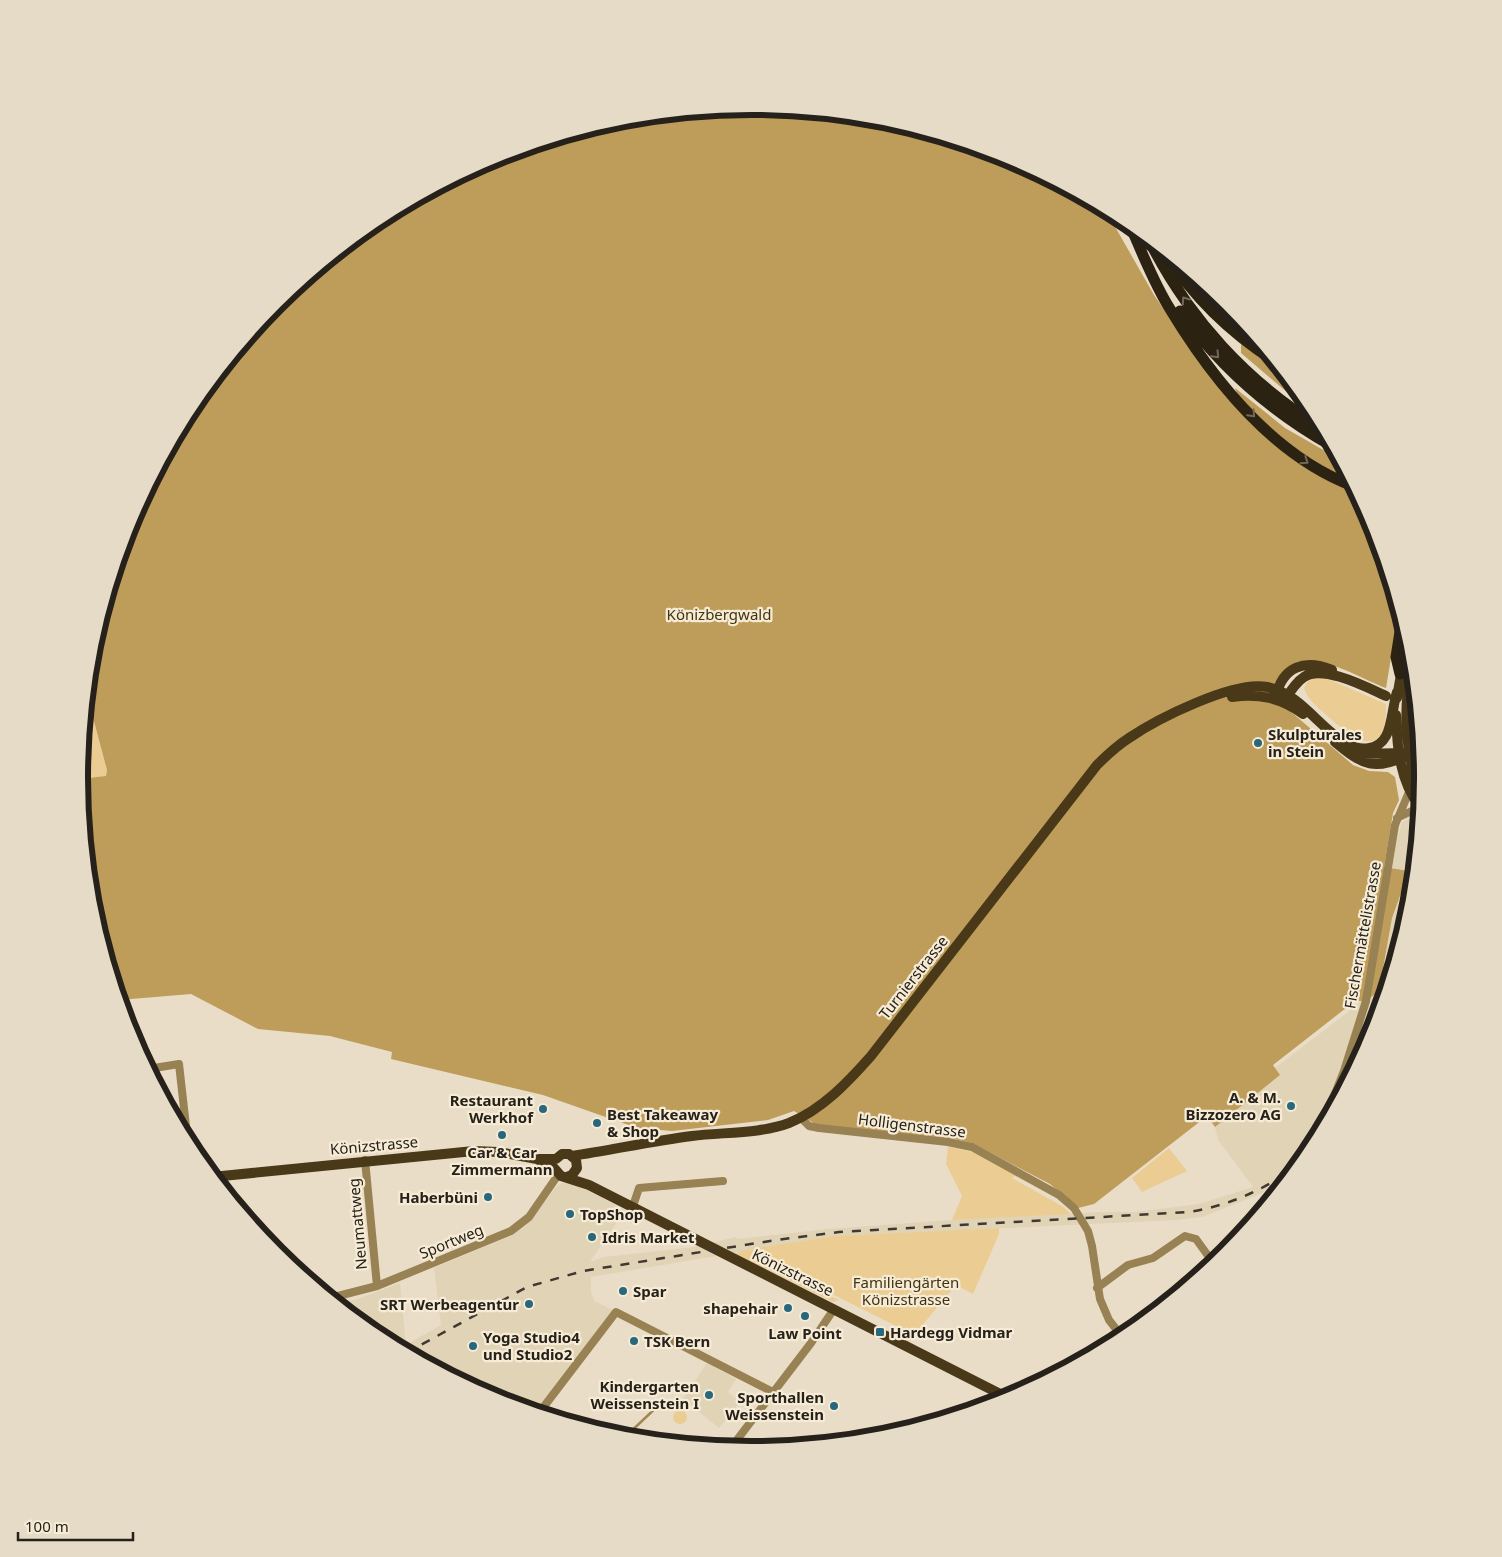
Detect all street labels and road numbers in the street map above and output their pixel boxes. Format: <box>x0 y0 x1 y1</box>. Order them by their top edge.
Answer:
street label: Fischermättelistrasse <box>1339 860 1385 1010</box>
street label: Turnierstrasse <box>874 931 952 1023</box>
street label: Holligenstrasse <box>857 1108 967 1142</box>
street label: Könizstrasse <box>329 1131 419 1159</box>
street label: Neumattweg <box>343 1177 371 1271</box>
street label: Sportweg <box>416 1219 486 1263</box>
street label: Könizstrasse <box>749 1244 837 1300</box>

